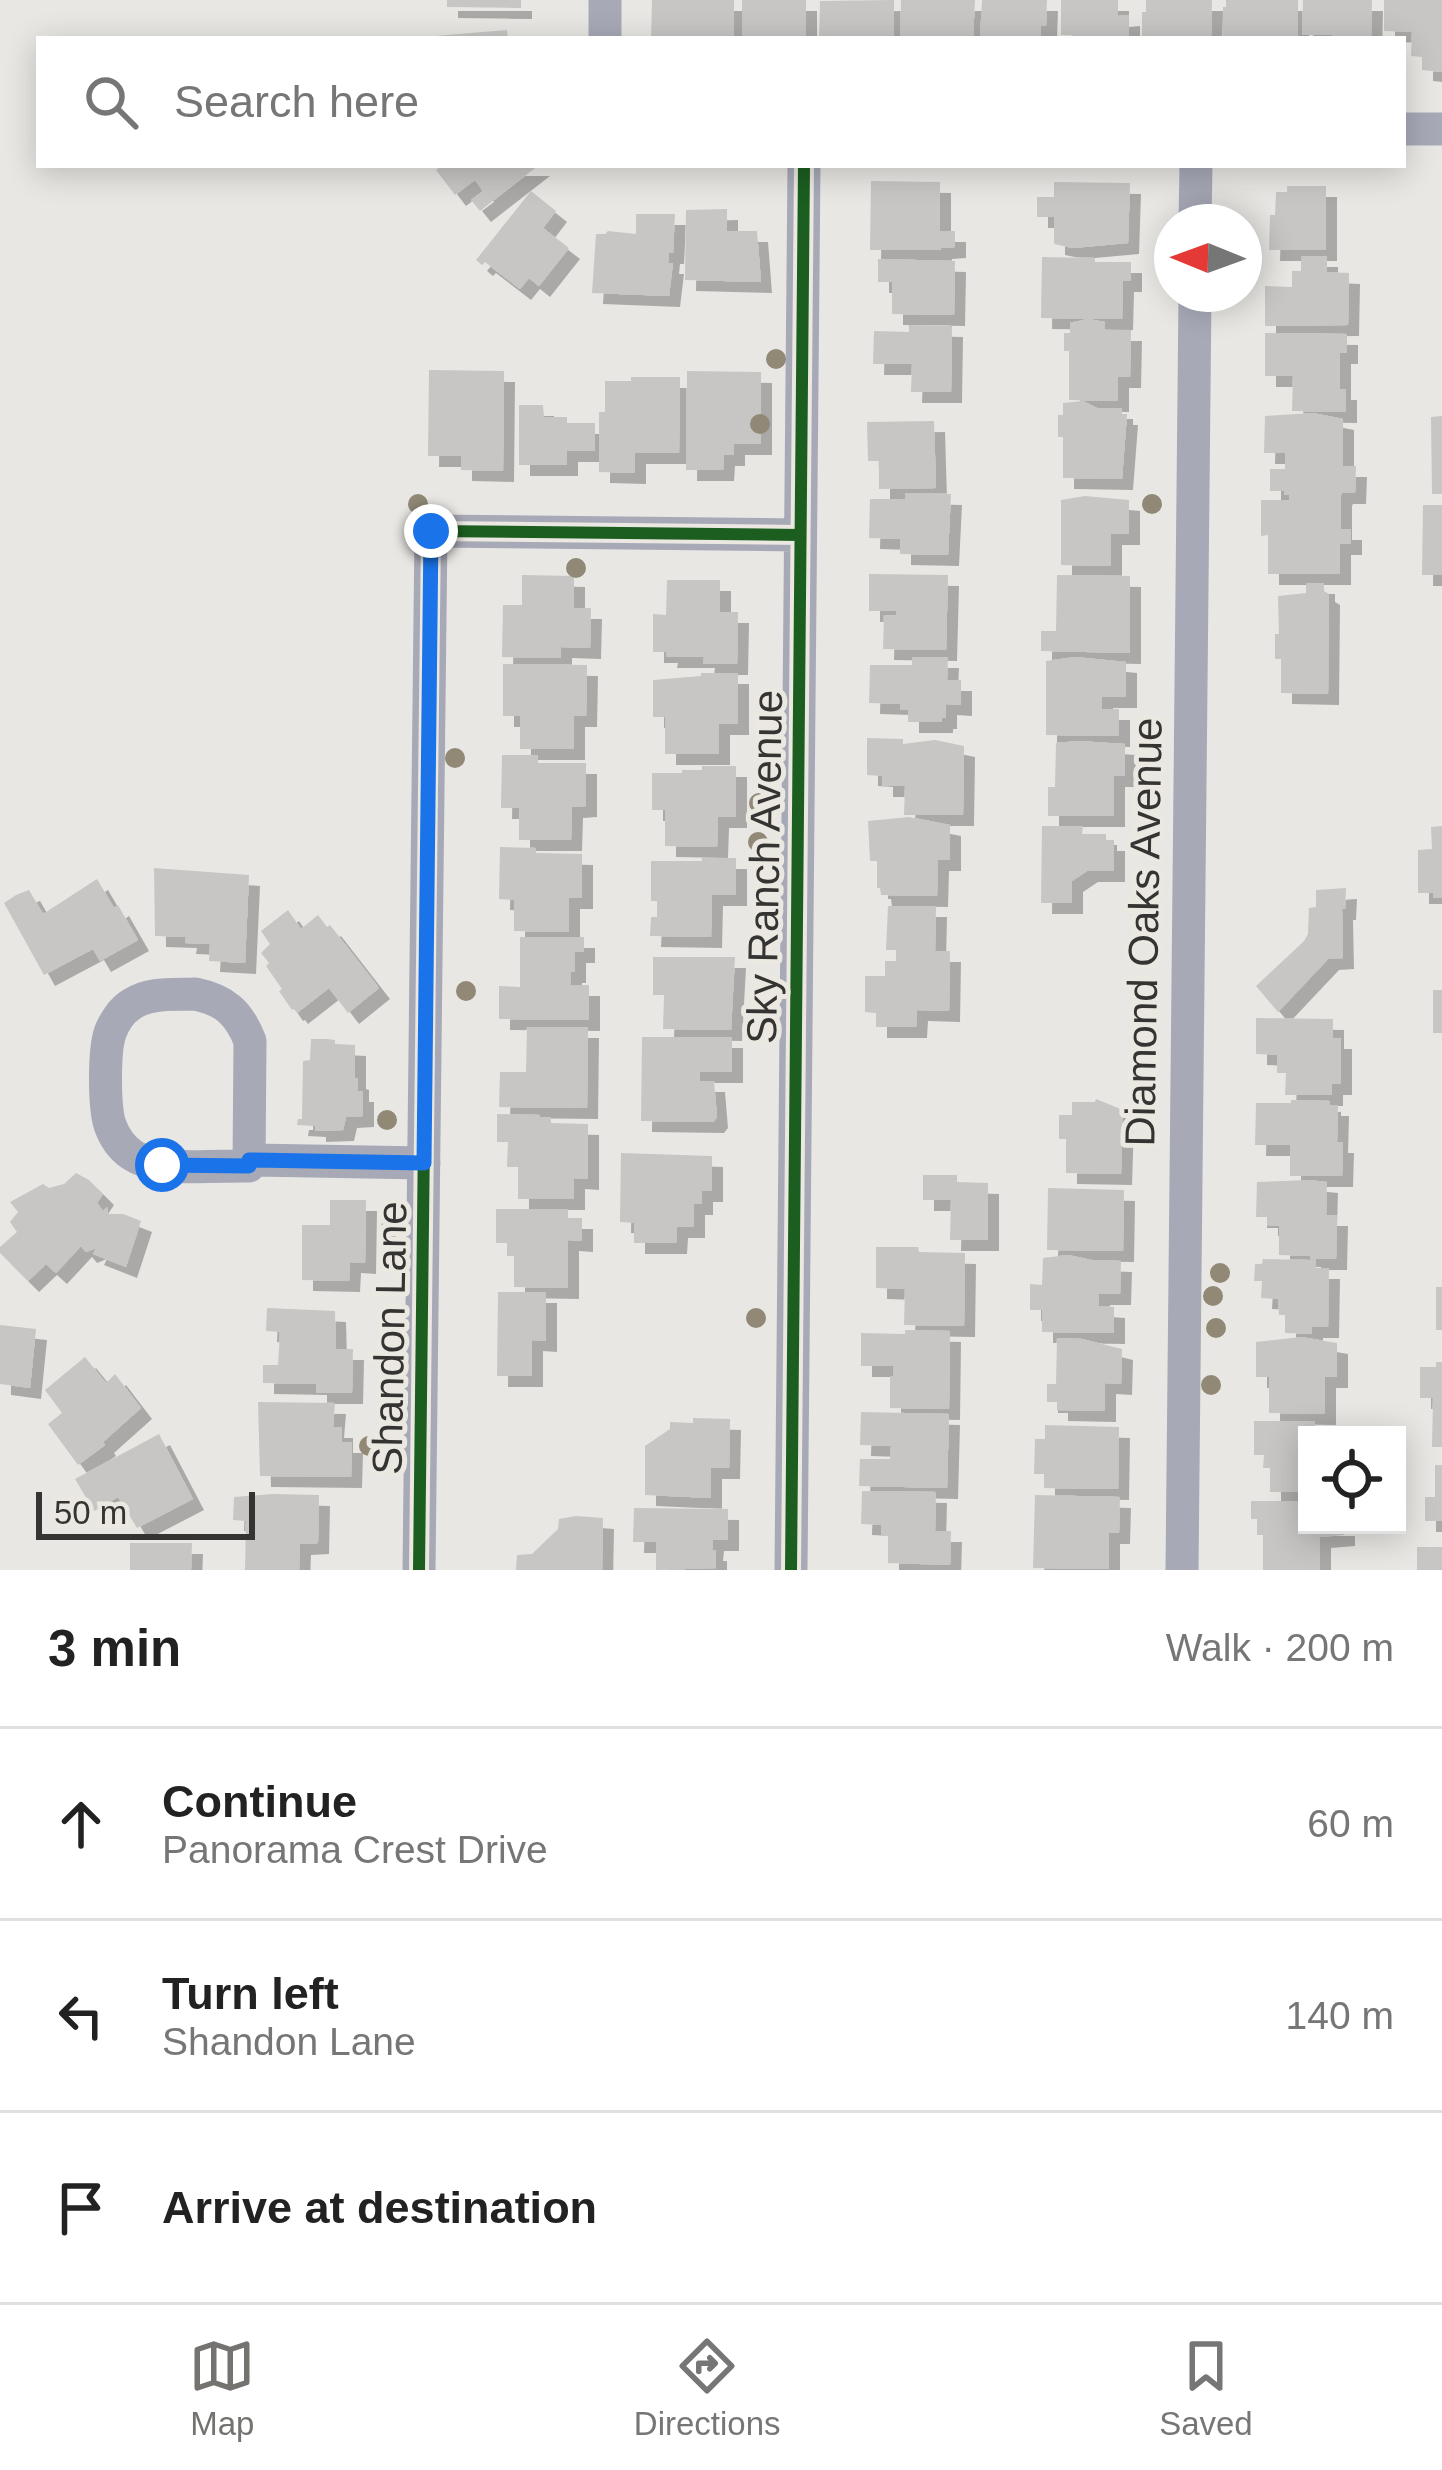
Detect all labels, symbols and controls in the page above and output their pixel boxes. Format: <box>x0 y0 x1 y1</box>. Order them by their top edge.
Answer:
search box <box>36 36 1406 168</box>
icon: search <box>78 69 144 135</box>
text: Search here <box>174 76 419 127</box>
north arrow <box>1154 204 1262 312</box>
route end <box>404 504 458 558</box>
street label: Sky Ranch Avenue <box>738 690 791 1044</box>
street label: Diamond Oaks Avenue <box>1116 717 1171 1147</box>
route start <box>135 1138 189 1192</box>
street label: Shandon Lane <box>364 1201 415 1475</box>
map controls <box>1298 1426 1406 1534</box>
button: locate <box>1298 1426 1406 1534</box>
scale bar <box>36 1486 255 1539</box>
text: 50 m <box>54 1494 127 1531</box>
text: 3 min <box>48 1620 181 1677</box>
text: Walk · 200 m <box>1166 1626 1394 1669</box>
text: Continue <box>162 1776 357 1827</box>
icon: ahead <box>48 1791 114 1857</box>
text: 60 m <box>1307 1802 1394 1845</box>
text: Panorama Crest Drive <box>162 1828 548 1871</box>
text: Turn left <box>162 1968 339 2019</box>
icon: left <box>48 1983 114 2049</box>
text: 140 m <box>1286 1994 1394 2037</box>
text: Shandon Lane <box>162 2020 416 2063</box>
icon: arrive <box>48 2175 114 2241</box>
text: Arrive at destination <box>162 2182 597 2233</box>
tab: Map <box>189 2333 255 2443</box>
tab: Directions <box>634 2333 781 2443</box>
tab: Saved <box>1159 2333 1253 2443</box>

